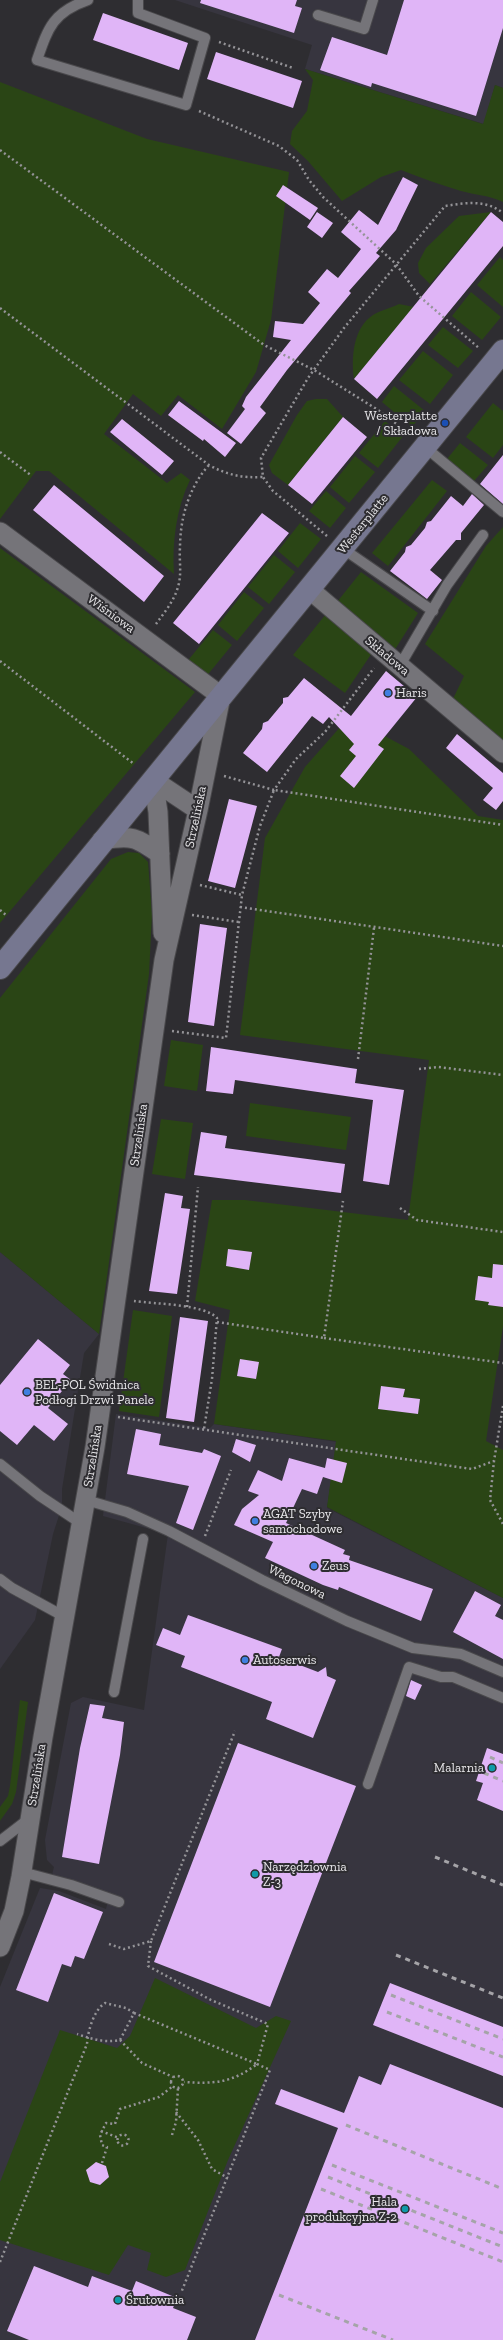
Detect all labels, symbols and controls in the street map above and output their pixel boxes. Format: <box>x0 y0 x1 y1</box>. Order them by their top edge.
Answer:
place label: Westerplatte / Składowa <box>365 408 437 439</box>
marker: Westerplatte / Składowa <box>440 418 450 428</box>
street label: Westerplatte <box>334 491 392 557</box>
street label: Wiśniowa <box>84 591 138 637</box>
street label: Składowa <box>362 633 412 679</box>
place label: Haris <box>396 685 427 701</box>
marker: Haris <box>383 688 393 698</box>
street label: Strzelińska <box>182 785 210 849</box>
street label: Strzelińska <box>127 1103 151 1167</box>
place label: BEL-POL Świdnica Podłogi Drzwi Panele <box>35 1377 154 1408</box>
marker: BEL-POL Świdnica Podłogi Drzwi Panele <box>22 1387 32 1397</box>
street label: Strzelińska <box>80 1424 106 1488</box>
place label: AGAT Szyby samochodowe <box>263 1506 342 1537</box>
marker: AGAT Szyby samochodowe <box>250 1516 260 1526</box>
place label: Zeus <box>322 1558 349 1574</box>
street label: Wagonowa <box>266 1561 328 1603</box>
marker: Zeus <box>309 1561 319 1571</box>
place label: Autoserwis <box>253 1652 317 1668</box>
marker: Autoserwis <box>240 1655 250 1665</box>
street label: Strzelińska <box>24 1743 50 1807</box>
place label: Malarnia <box>434 1760 484 1776</box>
marker: Malarnia <box>487 1763 497 1773</box>
place label: Narzędziownia Z-3 <box>263 1859 347 1890</box>
marker: Narzędziownia Z-3 <box>250 1869 260 1879</box>
place label: Hala produkcyjna Z-2 <box>306 2194 397 2225</box>
marker: Hala produkcyjna Z-2 <box>400 2204 410 2214</box>
place label: Śrutownia <box>126 2292 184 2308</box>
marker: Śrutownia <box>113 2295 123 2305</box>

